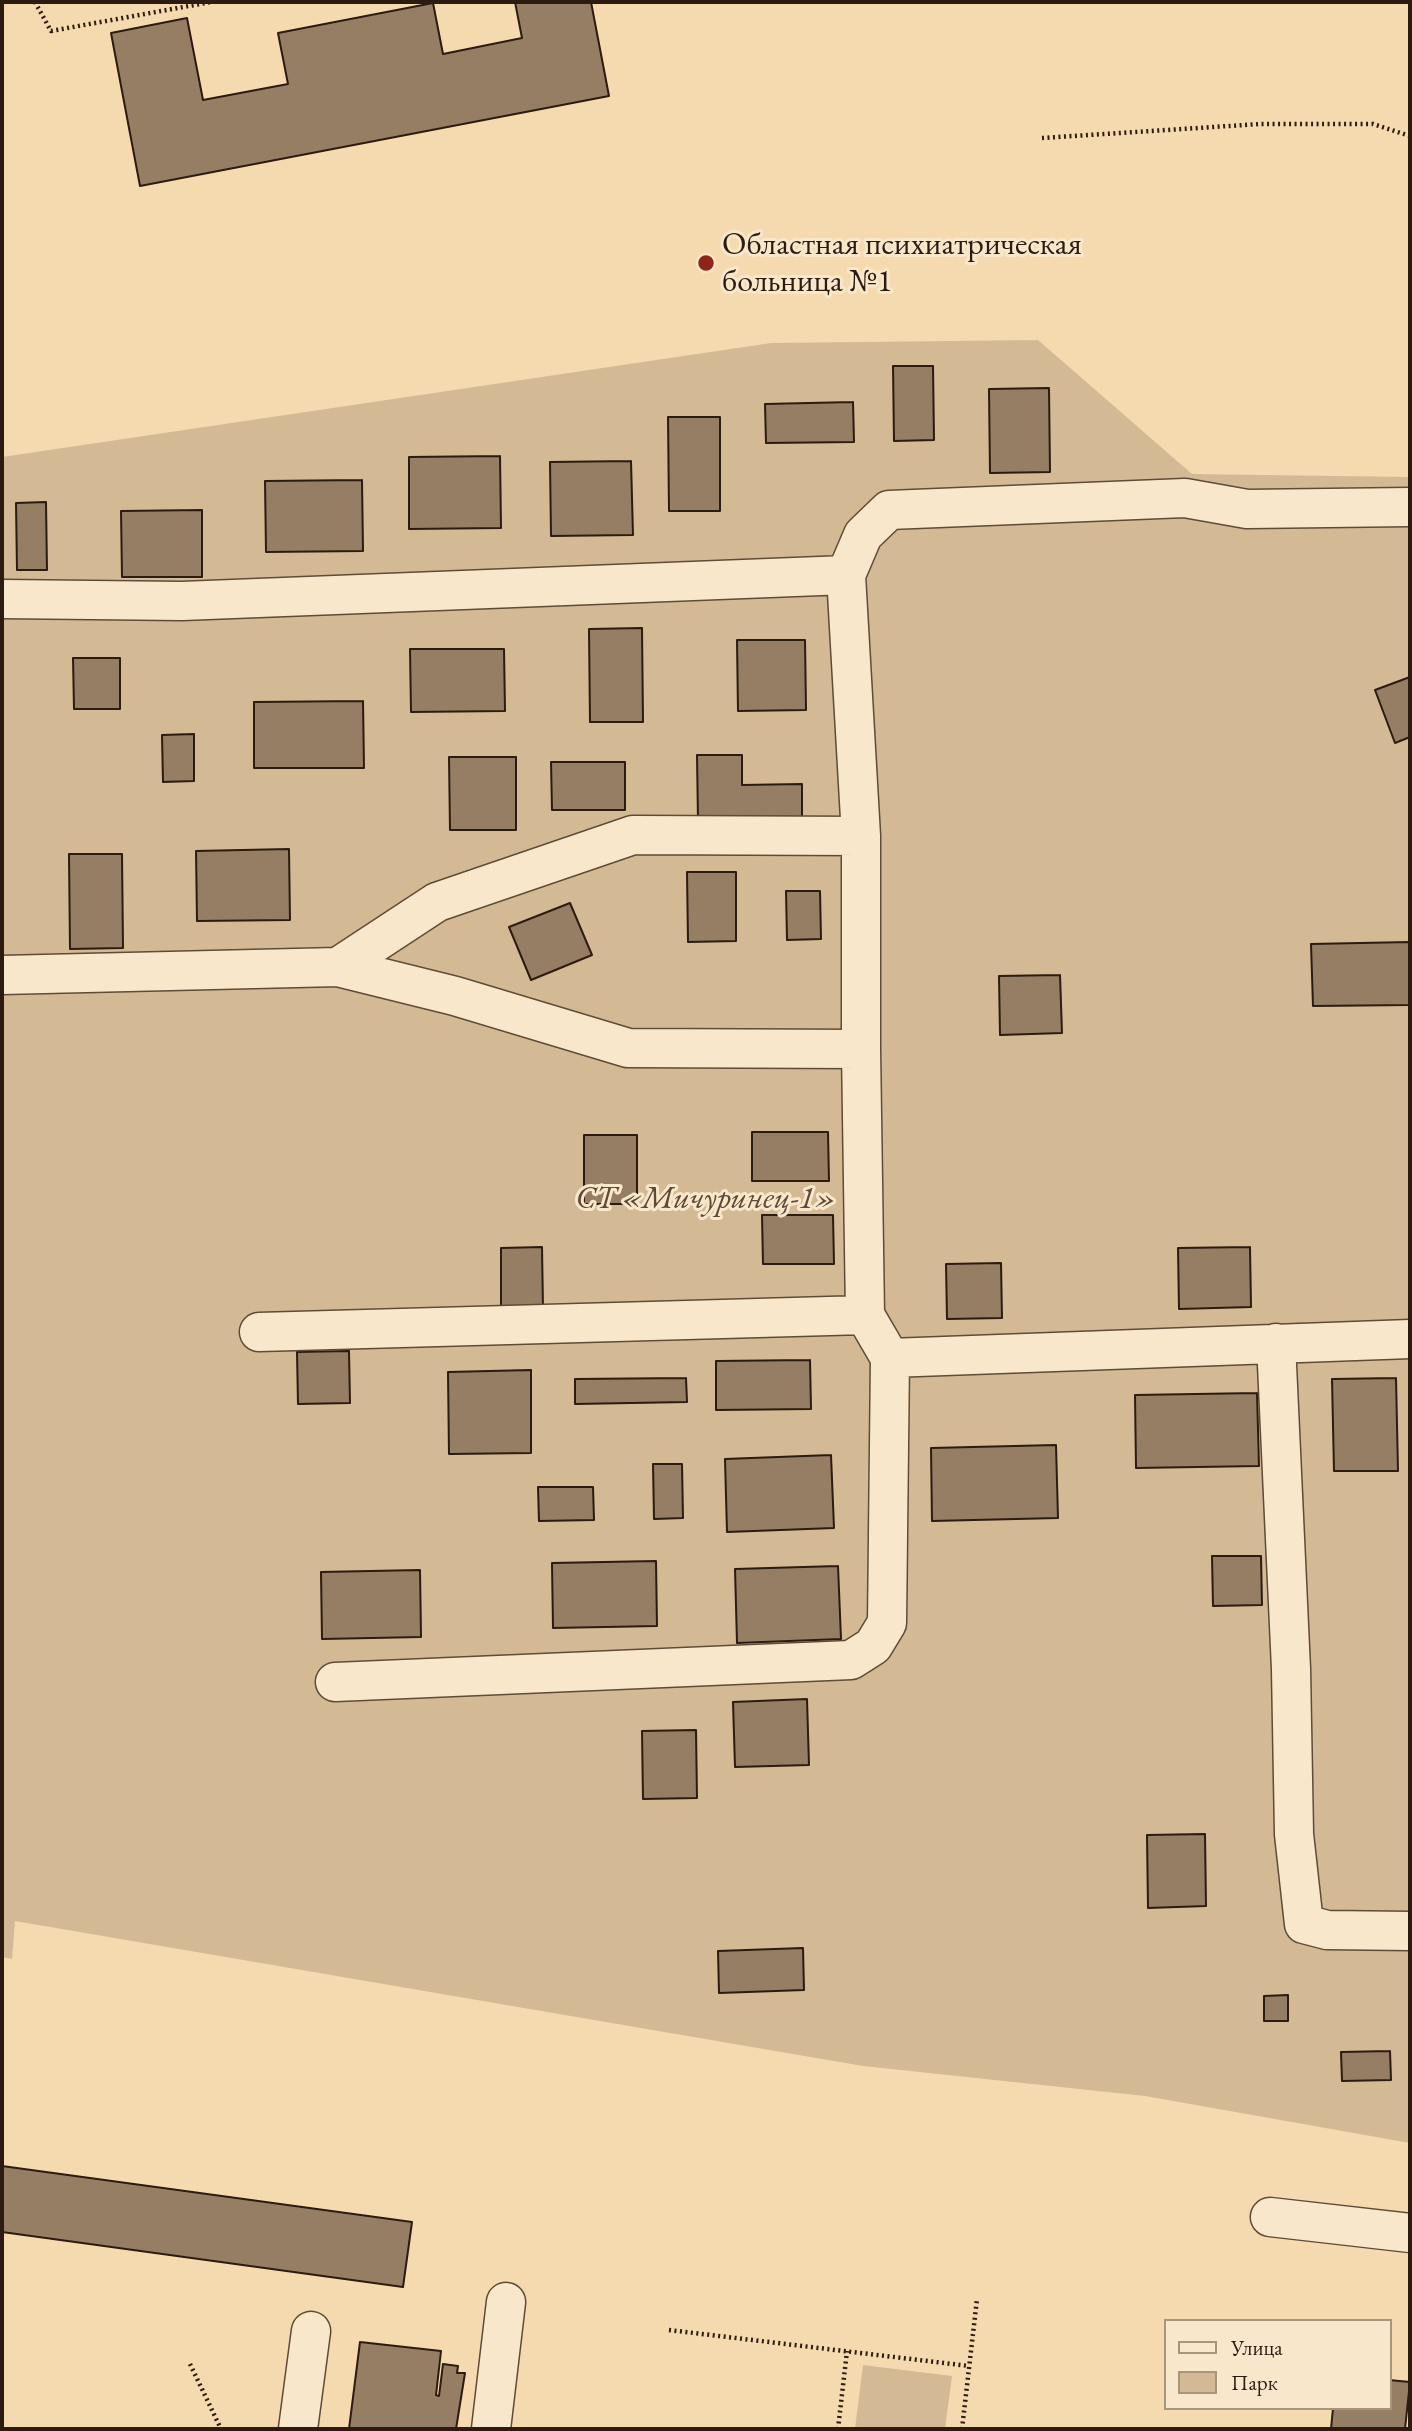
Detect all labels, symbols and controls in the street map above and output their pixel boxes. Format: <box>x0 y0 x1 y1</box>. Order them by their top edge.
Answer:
place label: Областная психиатрическая больница №1 <box>722 226 1082 301</box>
marker: Областная психиатрическая больница №1 <box>696 253 716 273</box>
park label: СТ «Мичуринец-1» <box>575 1180 837 1218</box>
legend <box>1164 2319 1391 2410</box>
text: Улица <box>1231 2334 1283 2361</box>
text: Парк <box>1231 2369 1278 2396</box>

